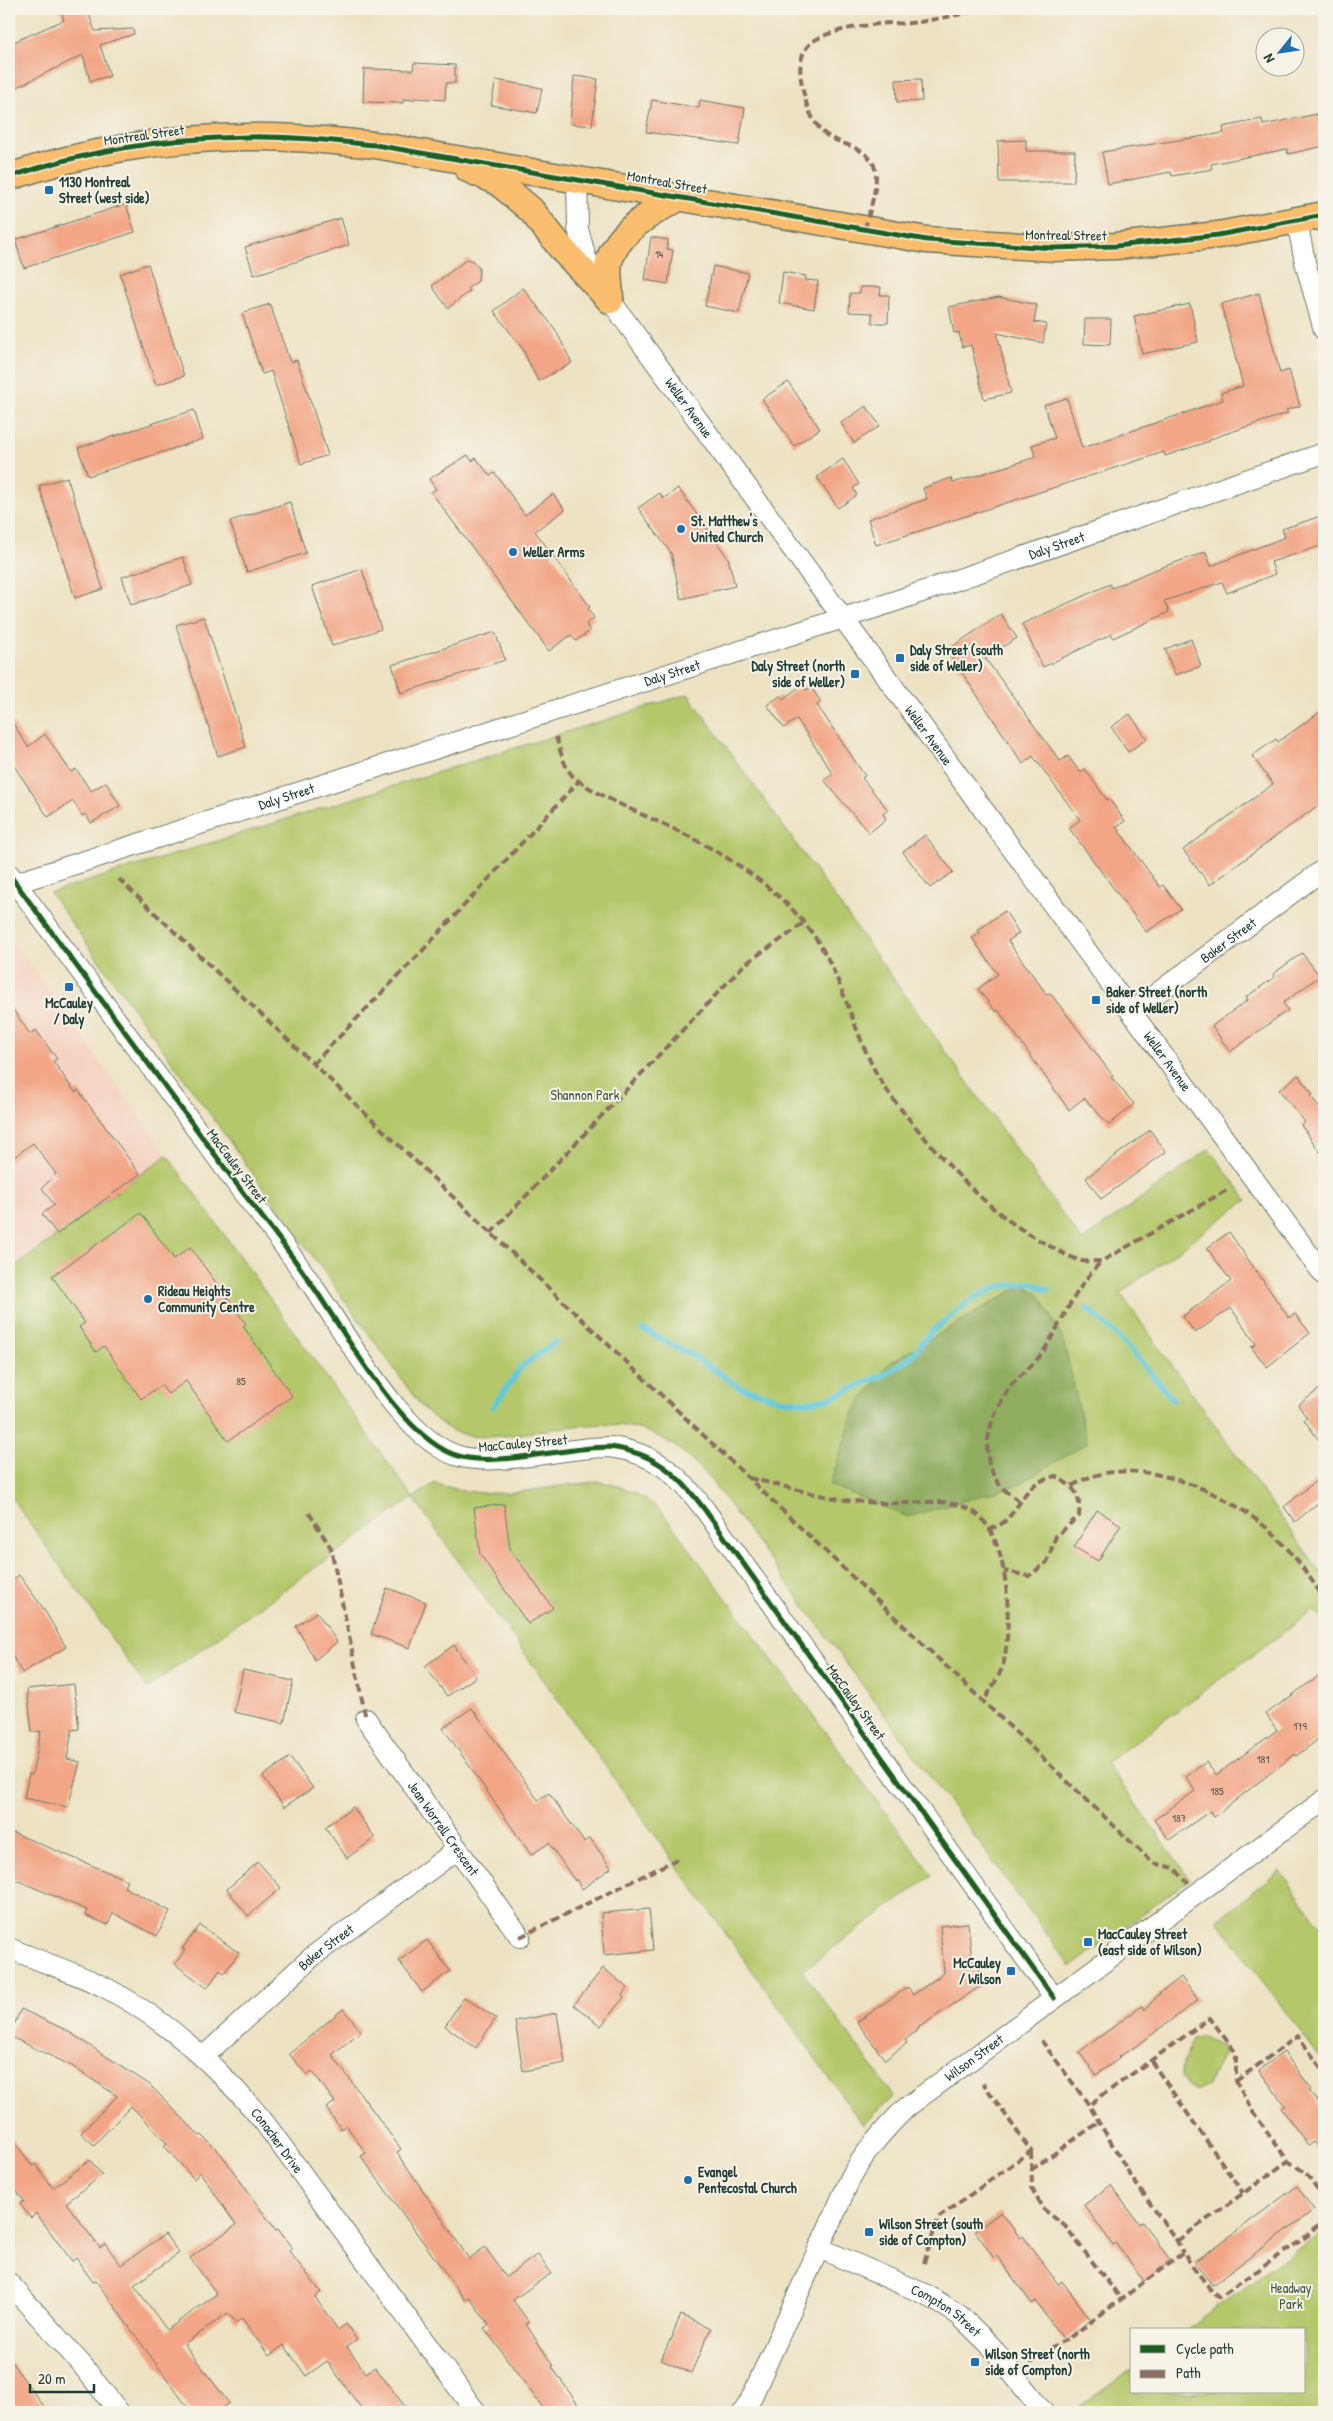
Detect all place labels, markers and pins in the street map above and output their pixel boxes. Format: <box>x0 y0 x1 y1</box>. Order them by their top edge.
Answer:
place label: 1130 Montreal Street (west side) <box>59 172 150 207</box>
marker: 1130 Montreal Street (west side) <box>43 184 55 196</box>
place label: St. Matthew's United Church <box>691 511 763 546</box>
marker: St. Matthew's United Church <box>675 523 687 535</box>
place label: Weller Arms <box>523 542 585 561</box>
marker: Weller Arms <box>507 546 519 558</box>
place label: Daly Street (south side of Weller) <box>910 640 1003 675</box>
marker: Daly Street (south side of Weller) <box>894 652 906 664</box>
place label: Daly Street (north side of Weller) <box>751 656 845 691</box>
marker: Daly Street (north side of Weller) <box>849 668 861 680</box>
marker: McCauley / Daly <box>63 981 75 993</box>
place label: Baker Street (north side of Weller) <box>1106 982 1207 1017</box>
place label: McCauley / Daly <box>45 993 93 1030</box>
marker: Baker Street (north side of Weller) <box>1090 994 1102 1006</box>
place label: Rideau Heights Community Centre <box>158 1281 255 1318</box>
marker: Rideau Heights Community Centre <box>142 1293 154 1305</box>
place label: MacCauley Street (east side of Wilson) <box>1098 1924 1202 1959</box>
marker: MacCauley Street (east side of Wilson) <box>1082 1936 1094 1948</box>
place label: McCauley / Wilson <box>953 1953 1001 1988</box>
marker: McCauley / Wilson <box>1005 1965 1017 1977</box>
place label: Evangel Pentecostal Church <box>698 2162 797 2197</box>
marker: Evangel Pentecostal Church <box>682 2174 694 2186</box>
place label: Wilson Street (south side of Compton) <box>879 2214 983 2251</box>
marker: Wilson Street (south side of Compton) <box>863 2226 875 2238</box>
place label: Wilson Street (north side of Compton) <box>985 2344 1090 2381</box>
marker: Wilson Street (north side of Compton) <box>969 2356 981 2368</box>

